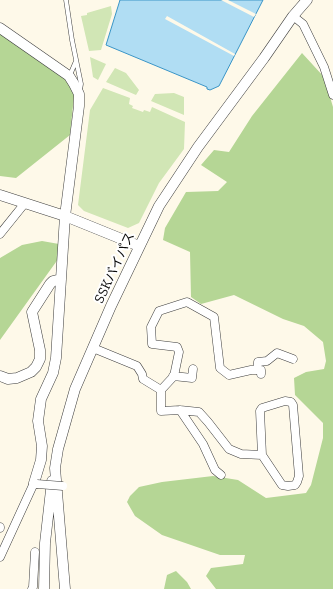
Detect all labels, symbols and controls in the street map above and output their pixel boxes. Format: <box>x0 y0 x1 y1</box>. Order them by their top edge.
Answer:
street label: SSKバイパス <box>92 230 138 306</box>

